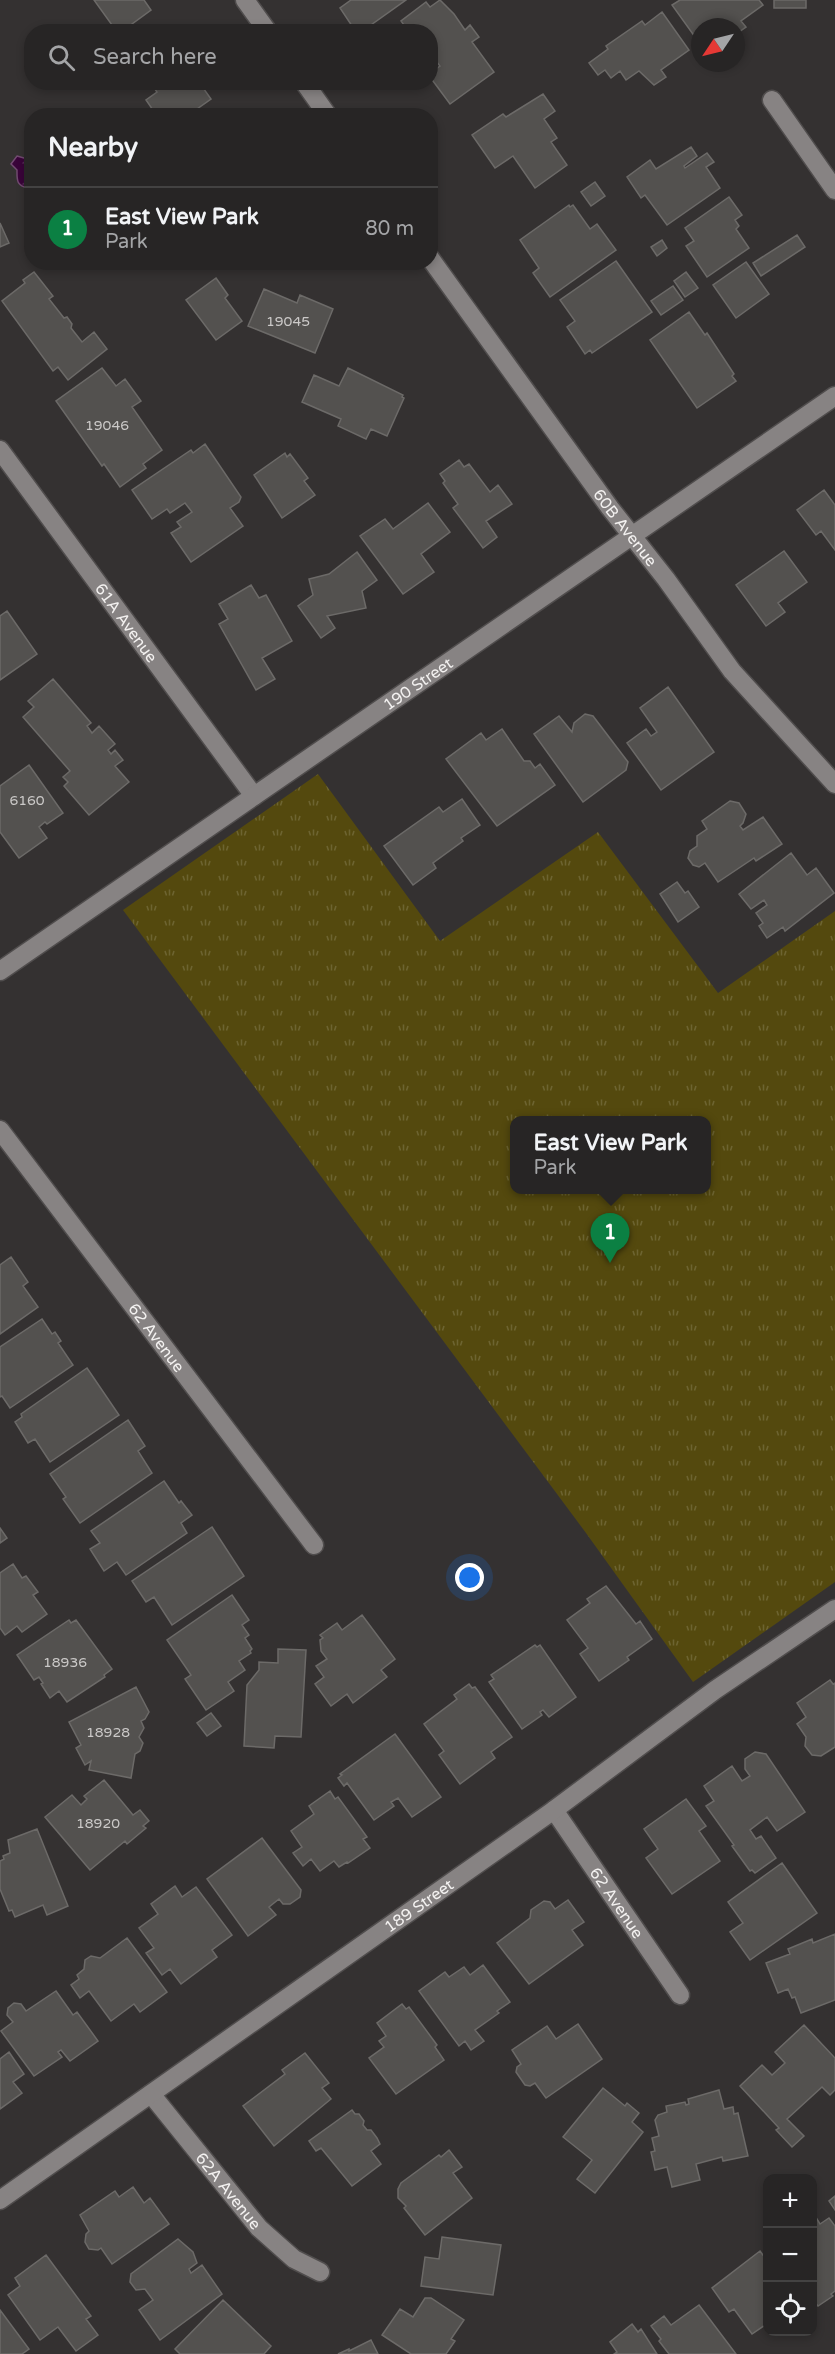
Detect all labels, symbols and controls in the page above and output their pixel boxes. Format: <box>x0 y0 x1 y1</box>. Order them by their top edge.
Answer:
north arrow <box>691 18 745 72</box>
search box <box>24 24 438 90</box>
icon: search <box>45 41 78 74</box>
text: Search here <box>93 44 217 70</box>
text: Nearby <box>48 132 138 163</box>
text: East View Park <box>105 204 259 230</box>
text: 1 <box>61 217 74 241</box>
text: 80 m <box>365 217 414 241</box>
text: Park <box>105 230 148 254</box>
house number: 19045 <box>266 313 310 330</box>
house number: 19046 <box>85 417 129 434</box>
street label: 60B Avenue <box>589 485 661 571</box>
street label: 61A Avenue <box>90 579 162 667</box>
street label: 190 Street <box>379 653 457 715</box>
house number: 6160 <box>9 792 45 809</box>
popup <box>510 1116 711 1194</box>
text: East View Park <box>534 1130 687 1156</box>
text: Park <box>534 1156 576 1180</box>
pin: 1 <box>590 1214 630 1263</box>
street label: 62 Avenue <box>123 1299 189 1377</box>
your location <box>455 1563 484 1592</box>
house number: 18936 <box>43 1654 87 1671</box>
house number: 18928 <box>86 1724 130 1741</box>
house number: 18920 <box>76 1815 120 1832</box>
street label: 62 Avenue <box>585 1864 647 1942</box>
street label: 189 Street <box>381 1875 458 1937</box>
street label: 62A Avenue <box>191 2148 265 2234</box>
map controls <box>763 2174 817 2336</box>
button: + <box>763 2174 817 2228</box>
button: − <box>763 2228 817 2282</box>
button: locate <box>763 2282 817 2336</box>

